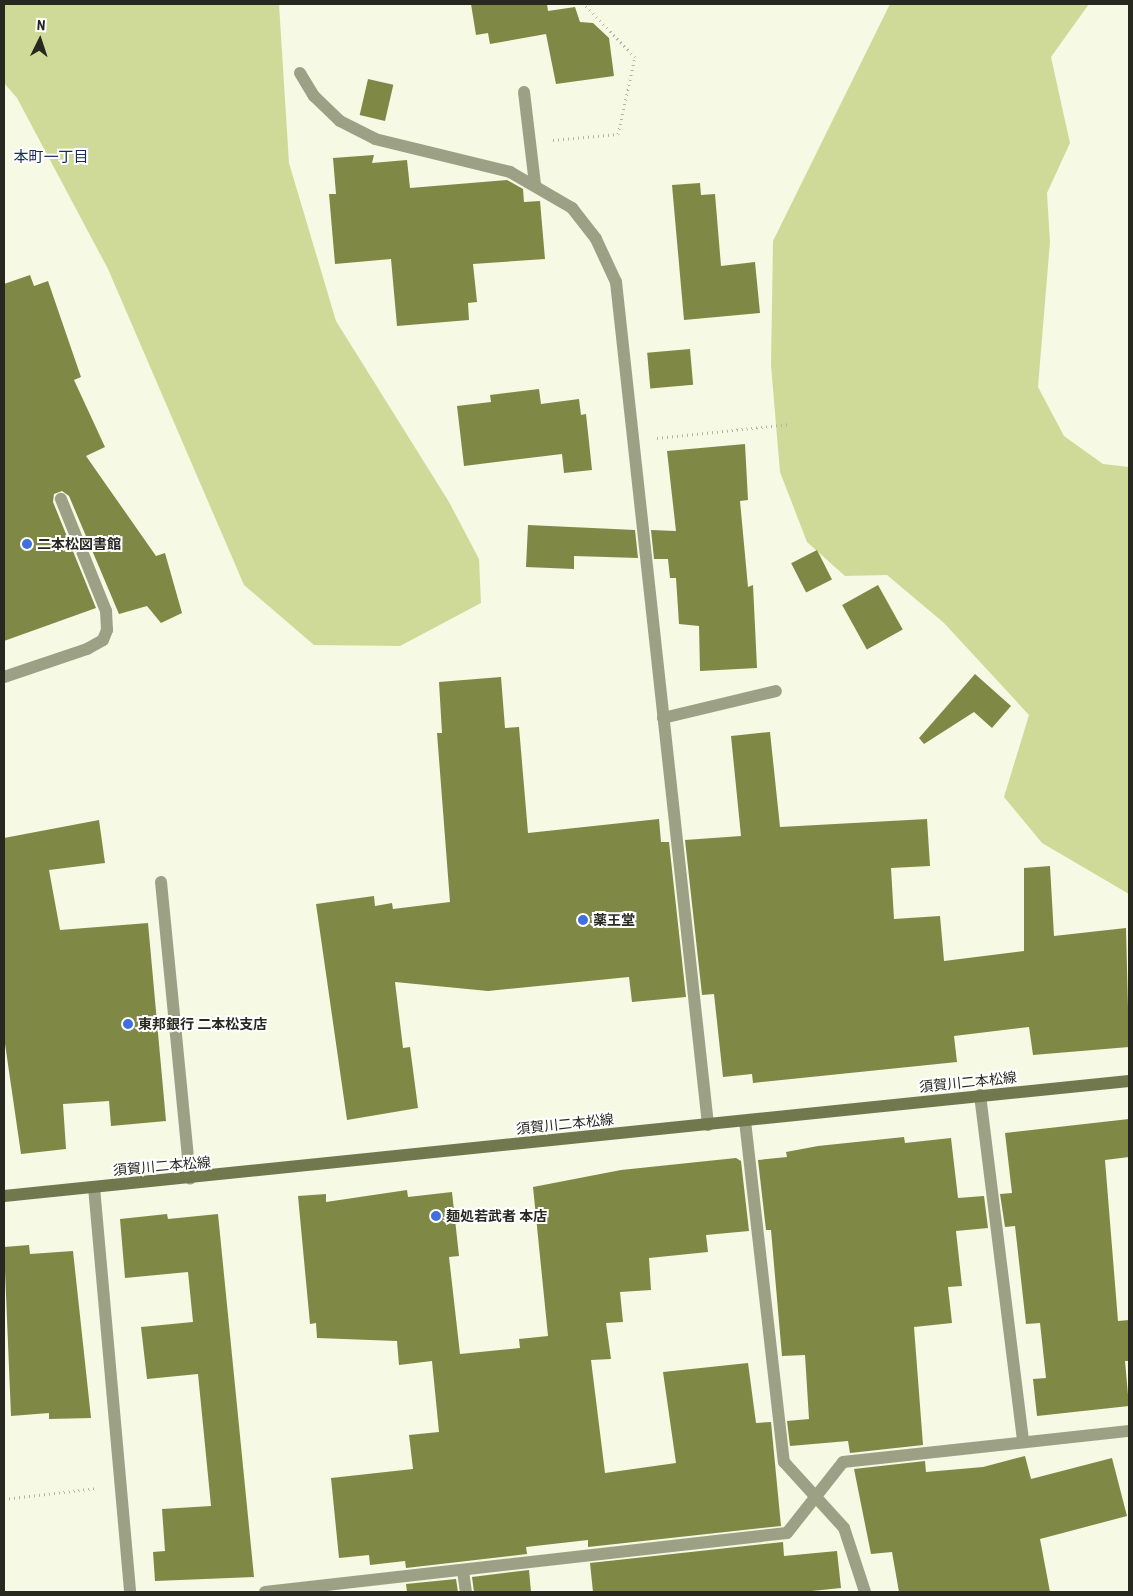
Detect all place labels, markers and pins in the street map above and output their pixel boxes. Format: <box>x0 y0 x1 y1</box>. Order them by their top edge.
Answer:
place label: 二本松図書館 <box>37 536 121 552</box>
marker: 二本松図書館 <box>21 538 33 550</box>
place label: 薬王堂 <box>593 912 635 928</box>
marker: 薬王堂 <box>577 914 589 926</box>
place label: 東邦銀行 二本松支店 <box>138 1016 267 1032</box>
marker: 東邦銀行 二本松支店 <box>122 1018 134 1030</box>
place label: 麺処若武者 本店 <box>446 1208 547 1224</box>
marker: 麺処若武者 本店 <box>430 1210 442 1222</box>

